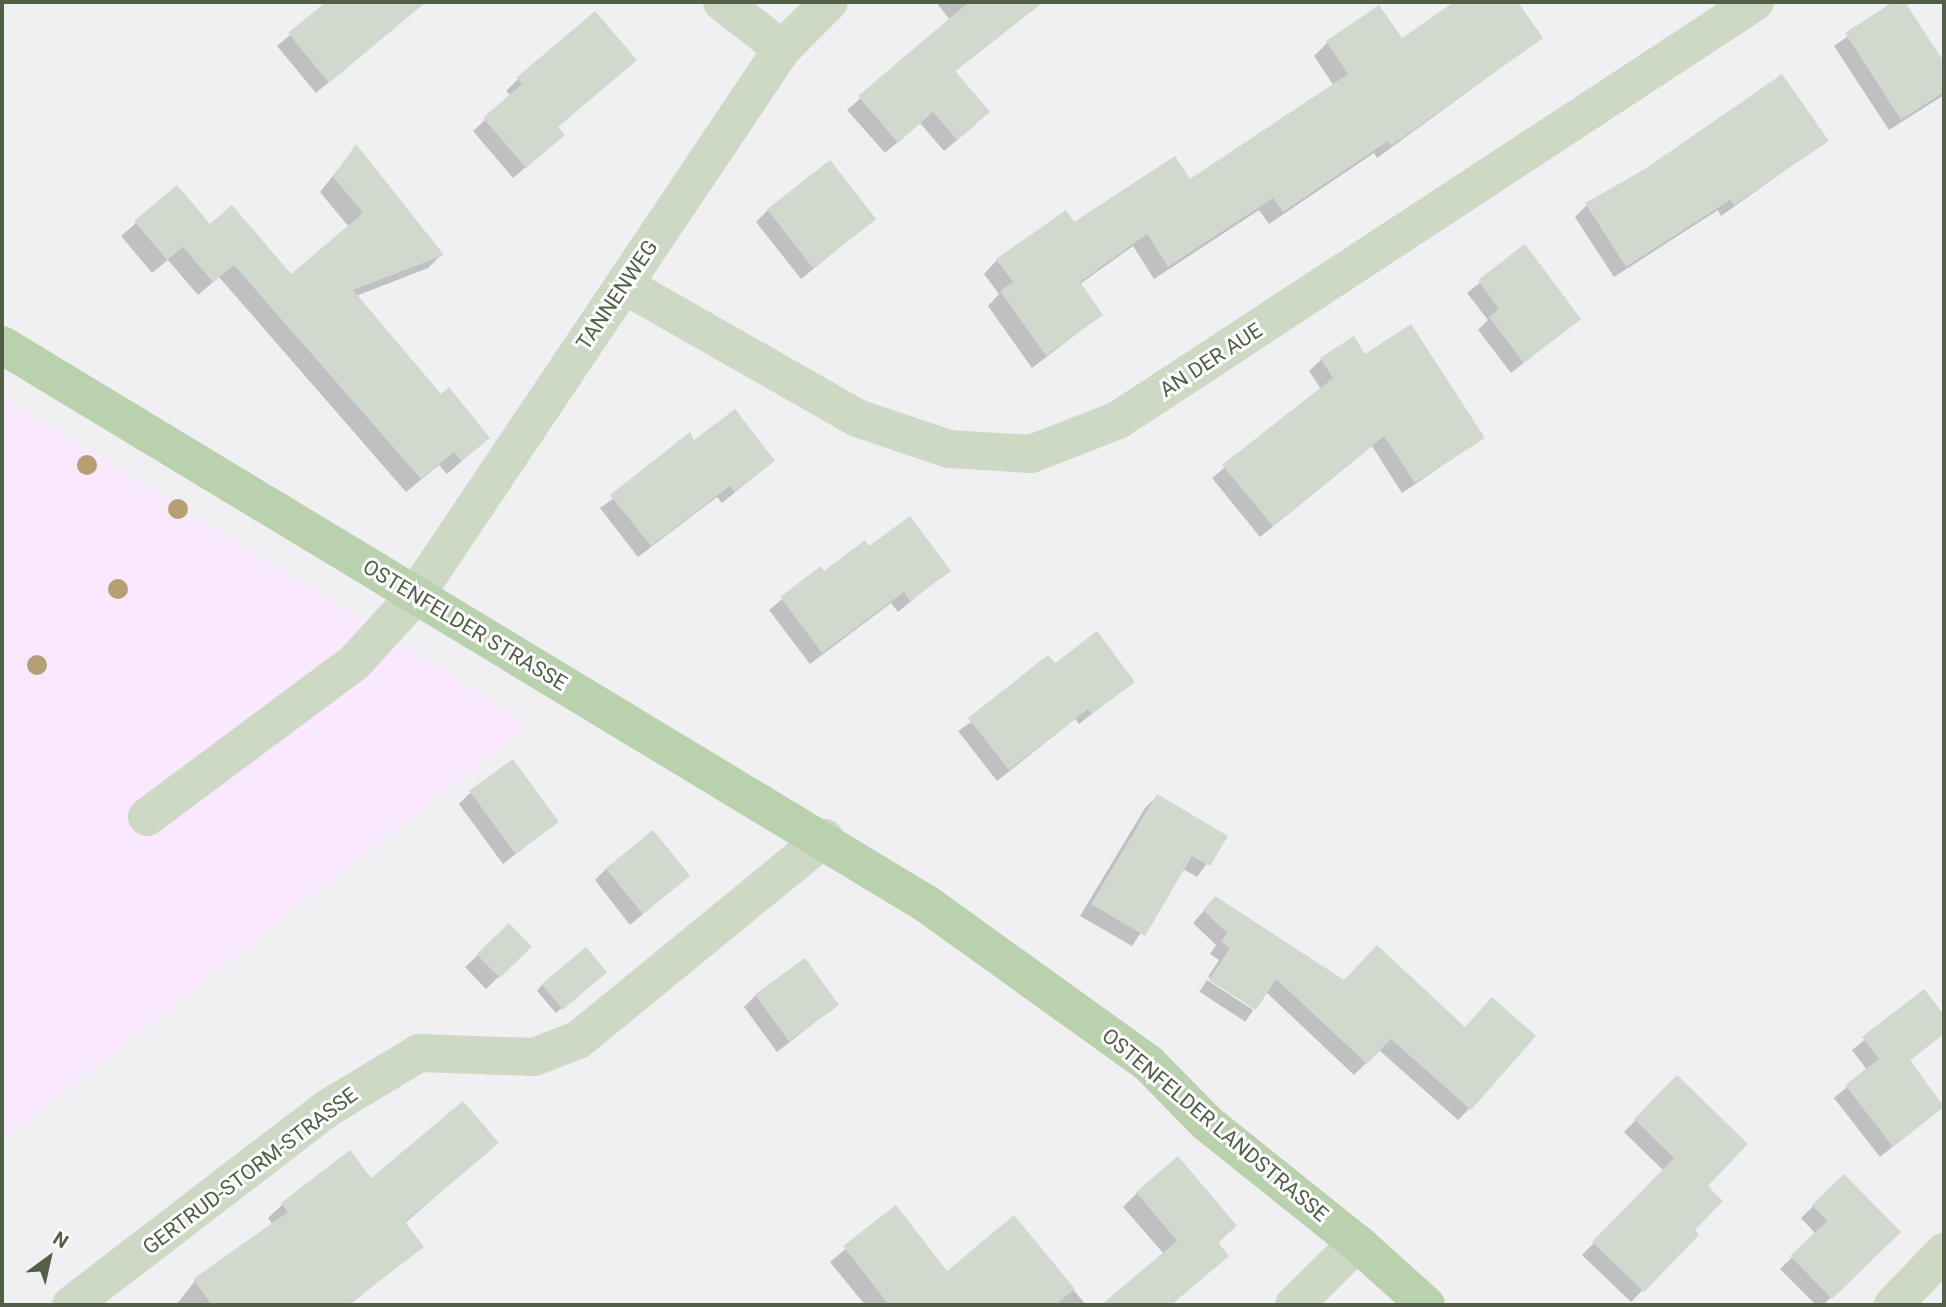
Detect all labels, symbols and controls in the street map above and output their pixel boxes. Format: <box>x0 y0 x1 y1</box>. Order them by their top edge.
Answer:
street label: TANNENWEG <box>571 235 663 355</box>
street label: AN DER AUE <box>1155 318 1267 402</box>
street label: OSTENFELDER STRASSE <box>358 554 572 696</box>
street label: OSTENFELDER LANDSTRASSE <box>1097 1023 1333 1227</box>
street label: GERTRUD-STORM-STRASSE <box>138 1082 362 1260</box>
north arrow <box>14 1223 84 1293</box>
text: N <box>49 1227 73 1253</box>

